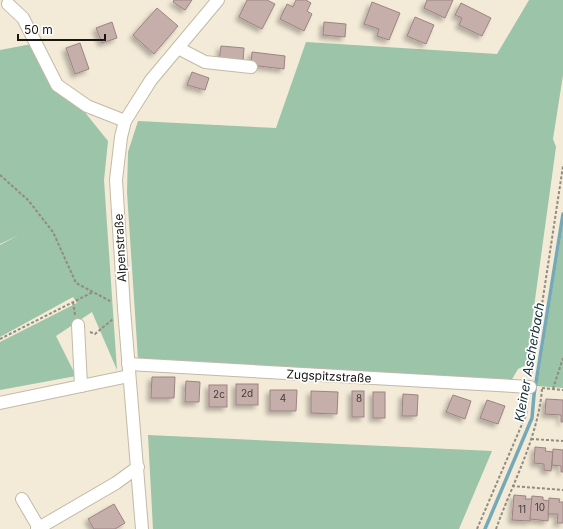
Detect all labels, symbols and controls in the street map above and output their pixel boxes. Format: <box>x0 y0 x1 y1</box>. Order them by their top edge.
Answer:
scale bar <box>18 16 105 42</box>
text: 50 m <box>24 22 53 37</box>
street label: Alpenstraße <box>111 213 129 283</box>
water label: Kleiner Ascherbach <box>511 301 547 423</box>
street label: Zugspitzstraße <box>286 366 372 386</box>
house number: 2d <box>241 387 253 399</box>
house number: 2c <box>213 388 225 400</box>
house number: 4 <box>280 392 286 404</box>
house number: 8 <box>356 392 362 404</box>
house number: 10 <box>535 501 545 513</box>
house number: 11 <box>518 503 526 515</box>

